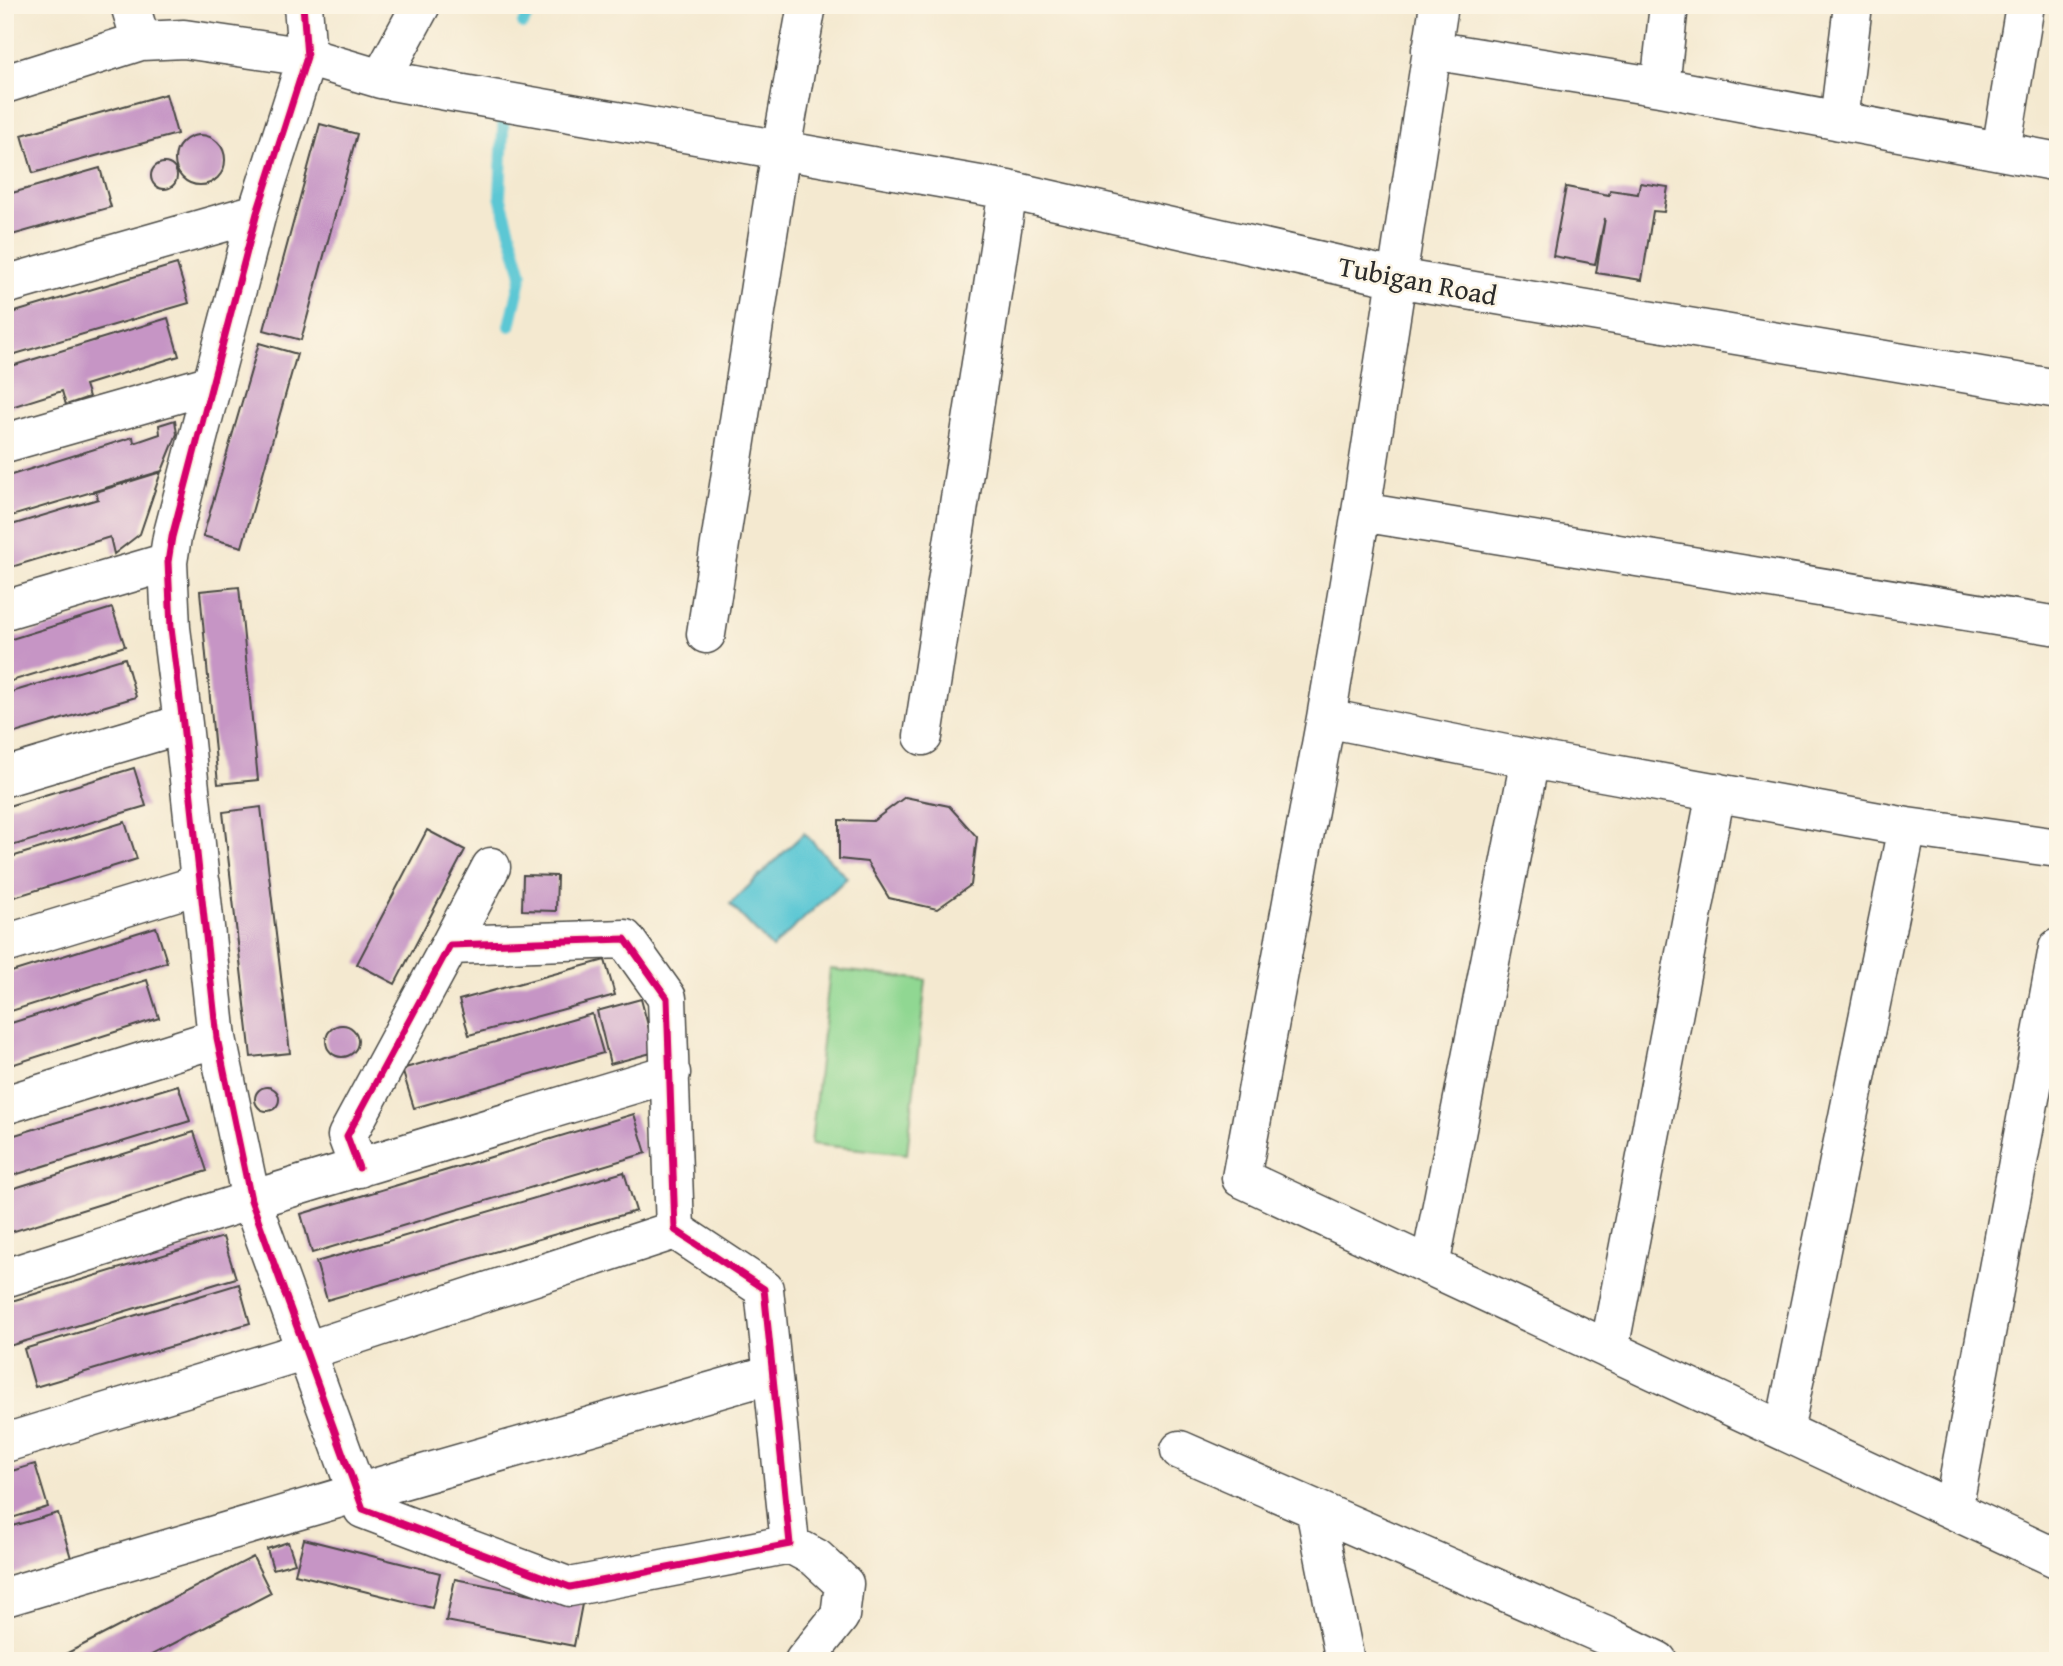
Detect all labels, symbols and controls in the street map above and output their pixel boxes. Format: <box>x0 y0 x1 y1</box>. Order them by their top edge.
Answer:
street label: Tubigan Road <box>1335 245 1501 315</box>

